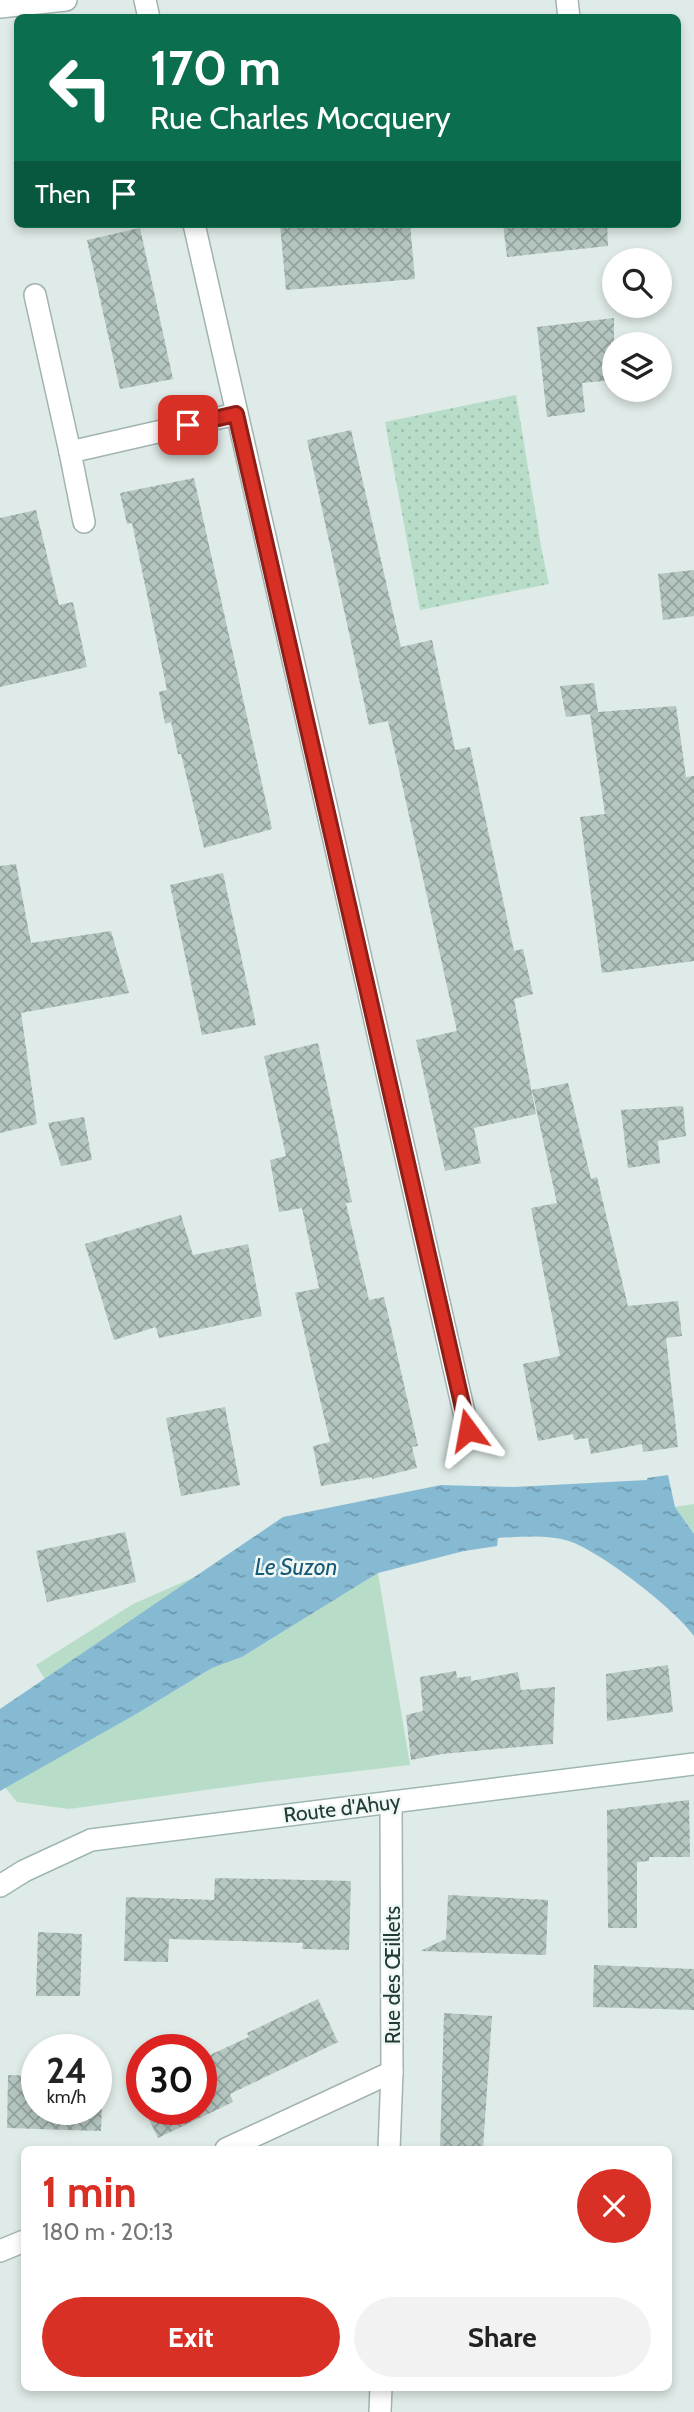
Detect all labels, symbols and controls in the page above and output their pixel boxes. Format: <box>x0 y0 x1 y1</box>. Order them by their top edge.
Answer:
text: 170 m <box>150 38 281 97</box>
icon: left <box>35 42 126 133</box>
text: Rue Charles Mocquery <box>150 98 451 137</box>
icon: arrive <box>105 175 143 213</box>
text: Then <box>35 178 91 210</box>
map controls <box>602 248 672 402</box>
button: search <box>602 248 672 318</box>
button: layers <box>602 332 672 402</box>
pin <box>158 395 218 455</box>
icon: arrive <box>169 406 207 444</box>
position arrow <box>431 1393 505 1467</box>
water label: Le Suzon <box>255 1553 337 1581</box>
street label: Route d'Ahuy <box>282 1788 402 1828</box>
street label: Rue des Œillets <box>380 1905 405 2044</box>
speed limit sign: 30 <box>126 2034 217 2125</box>
text: 24 <box>46 2049 87 2092</box>
text: km/h <box>47 2086 86 2108</box>
text: 1 min <box>42 2166 137 2218</box>
button: close <box>577 2169 651 2243</box>
text: 180 m · 20:13 <box>42 2218 174 2246</box>
button: Exit <box>42 2297 340 2377</box>
button: Share <box>354 2297 651 2377</box>

